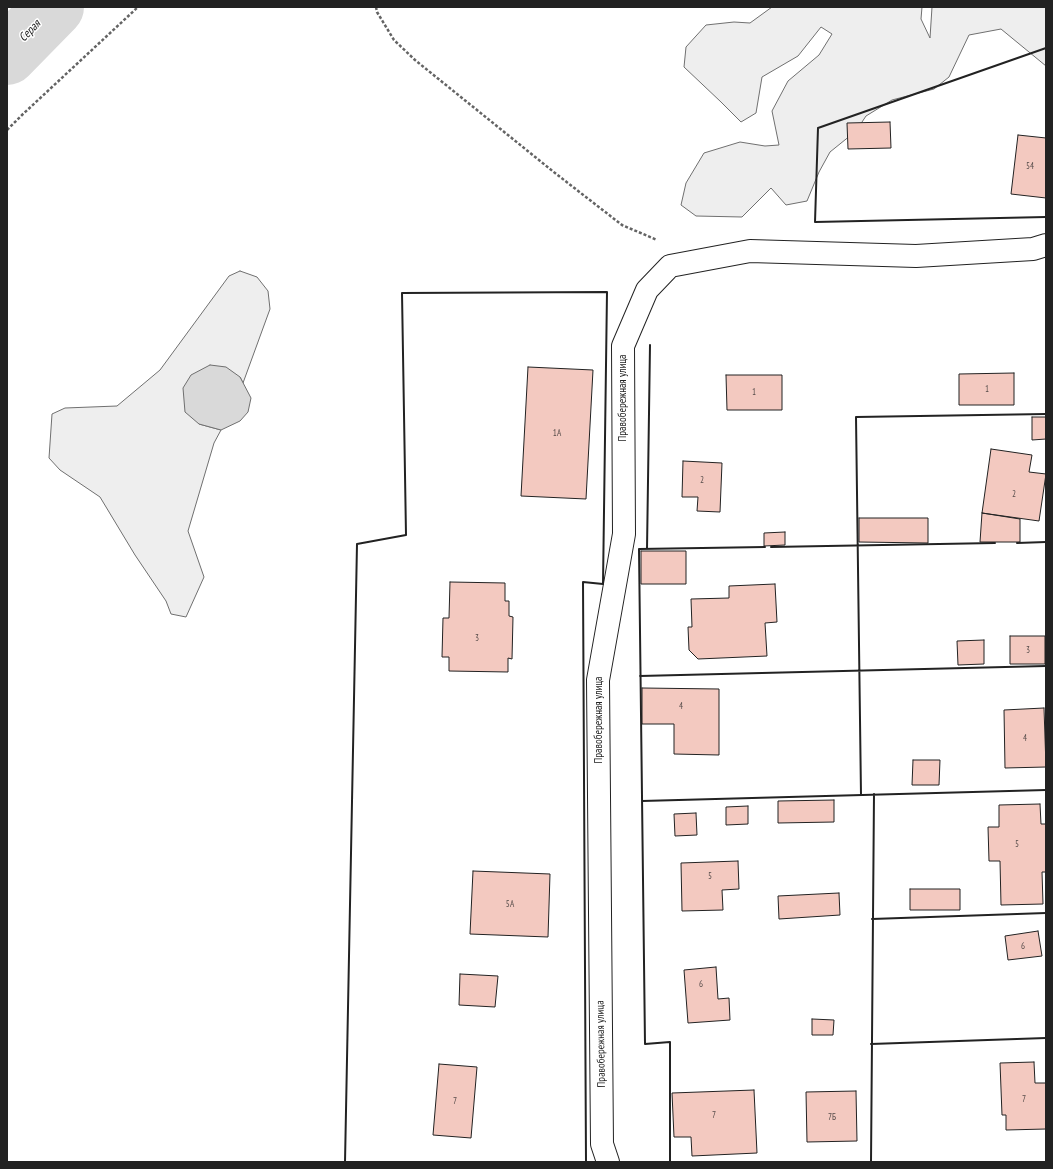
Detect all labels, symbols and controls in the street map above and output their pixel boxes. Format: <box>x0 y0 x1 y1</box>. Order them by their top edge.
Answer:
water label: Серая <box>16 17 44 45</box>
house number: 54 <box>1026 161 1034 171</box>
street label: Правобережная улица <box>616 355 630 441</box>
house number: 1 <box>985 384 989 394</box>
house number: 1 <box>752 387 756 397</box>
house number: 1А <box>553 428 561 438</box>
house number: 2 <box>700 475 704 485</box>
house number: 2 <box>1012 489 1016 499</box>
house number: 3 <box>475 633 479 643</box>
house number: 3 <box>1026 645 1030 655</box>
street label: Правобережная улица <box>592 677 606 763</box>
house number: 4 <box>679 701 683 711</box>
house number: 4 <box>1023 733 1027 743</box>
house number: 5 <box>1015 839 1019 849</box>
house number: 5 <box>708 871 712 881</box>
house number: 5А <box>506 899 514 909</box>
house number: 6 <box>1021 941 1025 951</box>
house number: 6 <box>699 979 703 989</box>
street label: Правобережная улица <box>594 1000 608 1088</box>
house number: 7 <box>1022 1094 1026 1104</box>
house number: 7 <box>453 1096 457 1106</box>
house number: 7 <box>712 1110 716 1120</box>
house number: 7Б <box>828 1112 836 1122</box>

